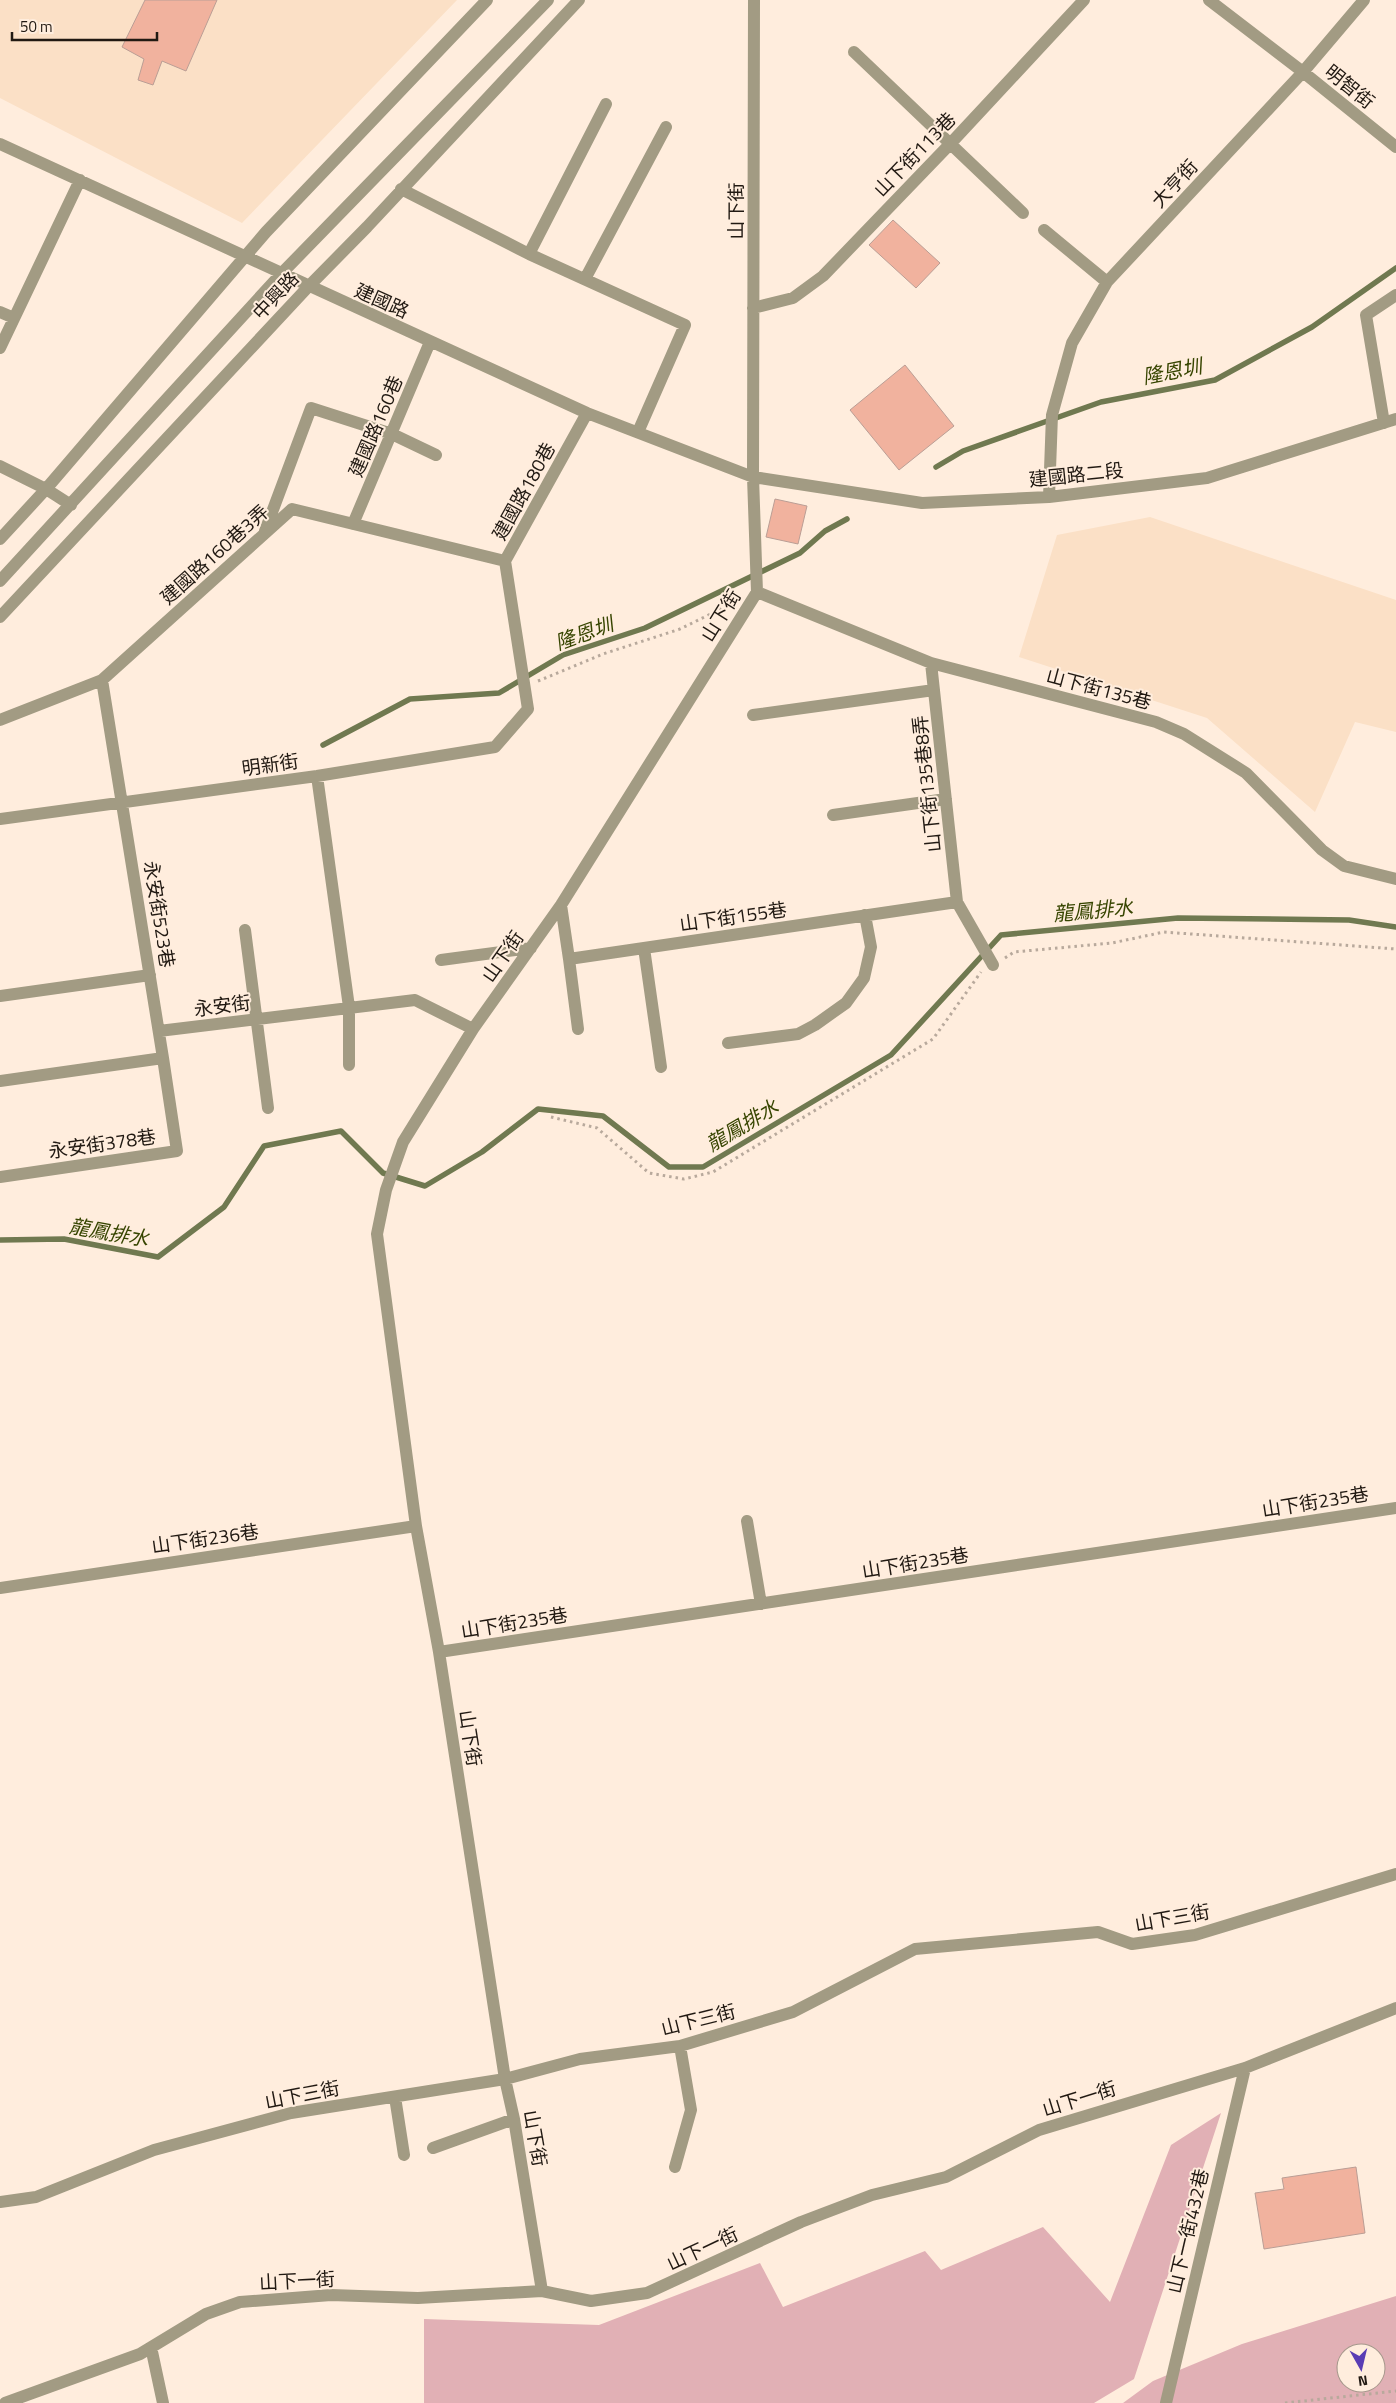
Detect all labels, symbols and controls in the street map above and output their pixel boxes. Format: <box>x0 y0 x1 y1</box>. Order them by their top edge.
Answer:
scale bar <box>12 10 158 42</box>
text: 50 m <box>20 15 53 38</box>
street label: 明智街 <box>1319 57 1381 115</box>
street label: 山下街113巷 <box>866 105 962 203</box>
street label: 大亨街 <box>1144 152 1204 214</box>
street label: 山下街 <box>721 182 750 240</box>
street label: 中興路 <box>245 264 305 326</box>
street label: 建國路 <box>350 275 414 325</box>
water label: 隆恩圳 <box>1140 349 1207 392</box>
street label: 建國路160巷 <box>341 371 409 481</box>
street label: 建國路180巷 <box>484 437 562 545</box>
street label: 建國路二段 <box>1027 455 1125 493</box>
street label: 建國路160巷3弄 <box>153 497 275 611</box>
street label: 山下街 <box>693 583 747 647</box>
water label: 隆恩圳 <box>551 607 620 658</box>
street label: 山下街135巷 <box>1043 660 1155 716</box>
street label: 山下街135巷8弄 <box>904 714 948 854</box>
street label: 明新街 <box>240 746 300 782</box>
street label: 永安街523巷 <box>137 858 183 970</box>
water label: 龍鳳排水 <box>1052 891 1135 929</box>
street label: 山下街155巷 <box>678 894 788 938</box>
street label: 山下街 <box>474 924 530 988</box>
street label: 永安街 <box>192 987 252 1023</box>
water label: 龍鳳排水 <box>700 1091 785 1159</box>
street label: 永安街378巷 <box>47 1121 157 1165</box>
water label: 龍鳳排水 <box>67 1210 152 1254</box>
street label: 山下街235巷 <box>1259 1478 1371 1524</box>
street label: 山下街236巷 <box>150 1516 260 1560</box>
street label: 山下街235巷 <box>859 1539 971 1585</box>
street label: 山下街235巷 <box>458 1599 570 1645</box>
street label: 山下街 <box>452 1708 490 1768</box>
street label: 山下三街 <box>1132 1896 1212 1938</box>
street label: 山下三街 <box>658 1996 738 2042</box>
street label: 山下三街 <box>262 2073 342 2115</box>
street label: 山下一街 <box>1038 2073 1120 2123</box>
street label: 山下街 <box>517 2107 555 2169</box>
street label: 山下一街432巷 <box>1159 2166 1215 2296</box>
street label: 山下一街 <box>661 2219 743 2277</box>
street label: 山下一街 <box>258 2264 336 2296</box>
north arrow <box>1336 2343 1386 2393</box>
text: N <box>1357 2370 1369 2392</box>

